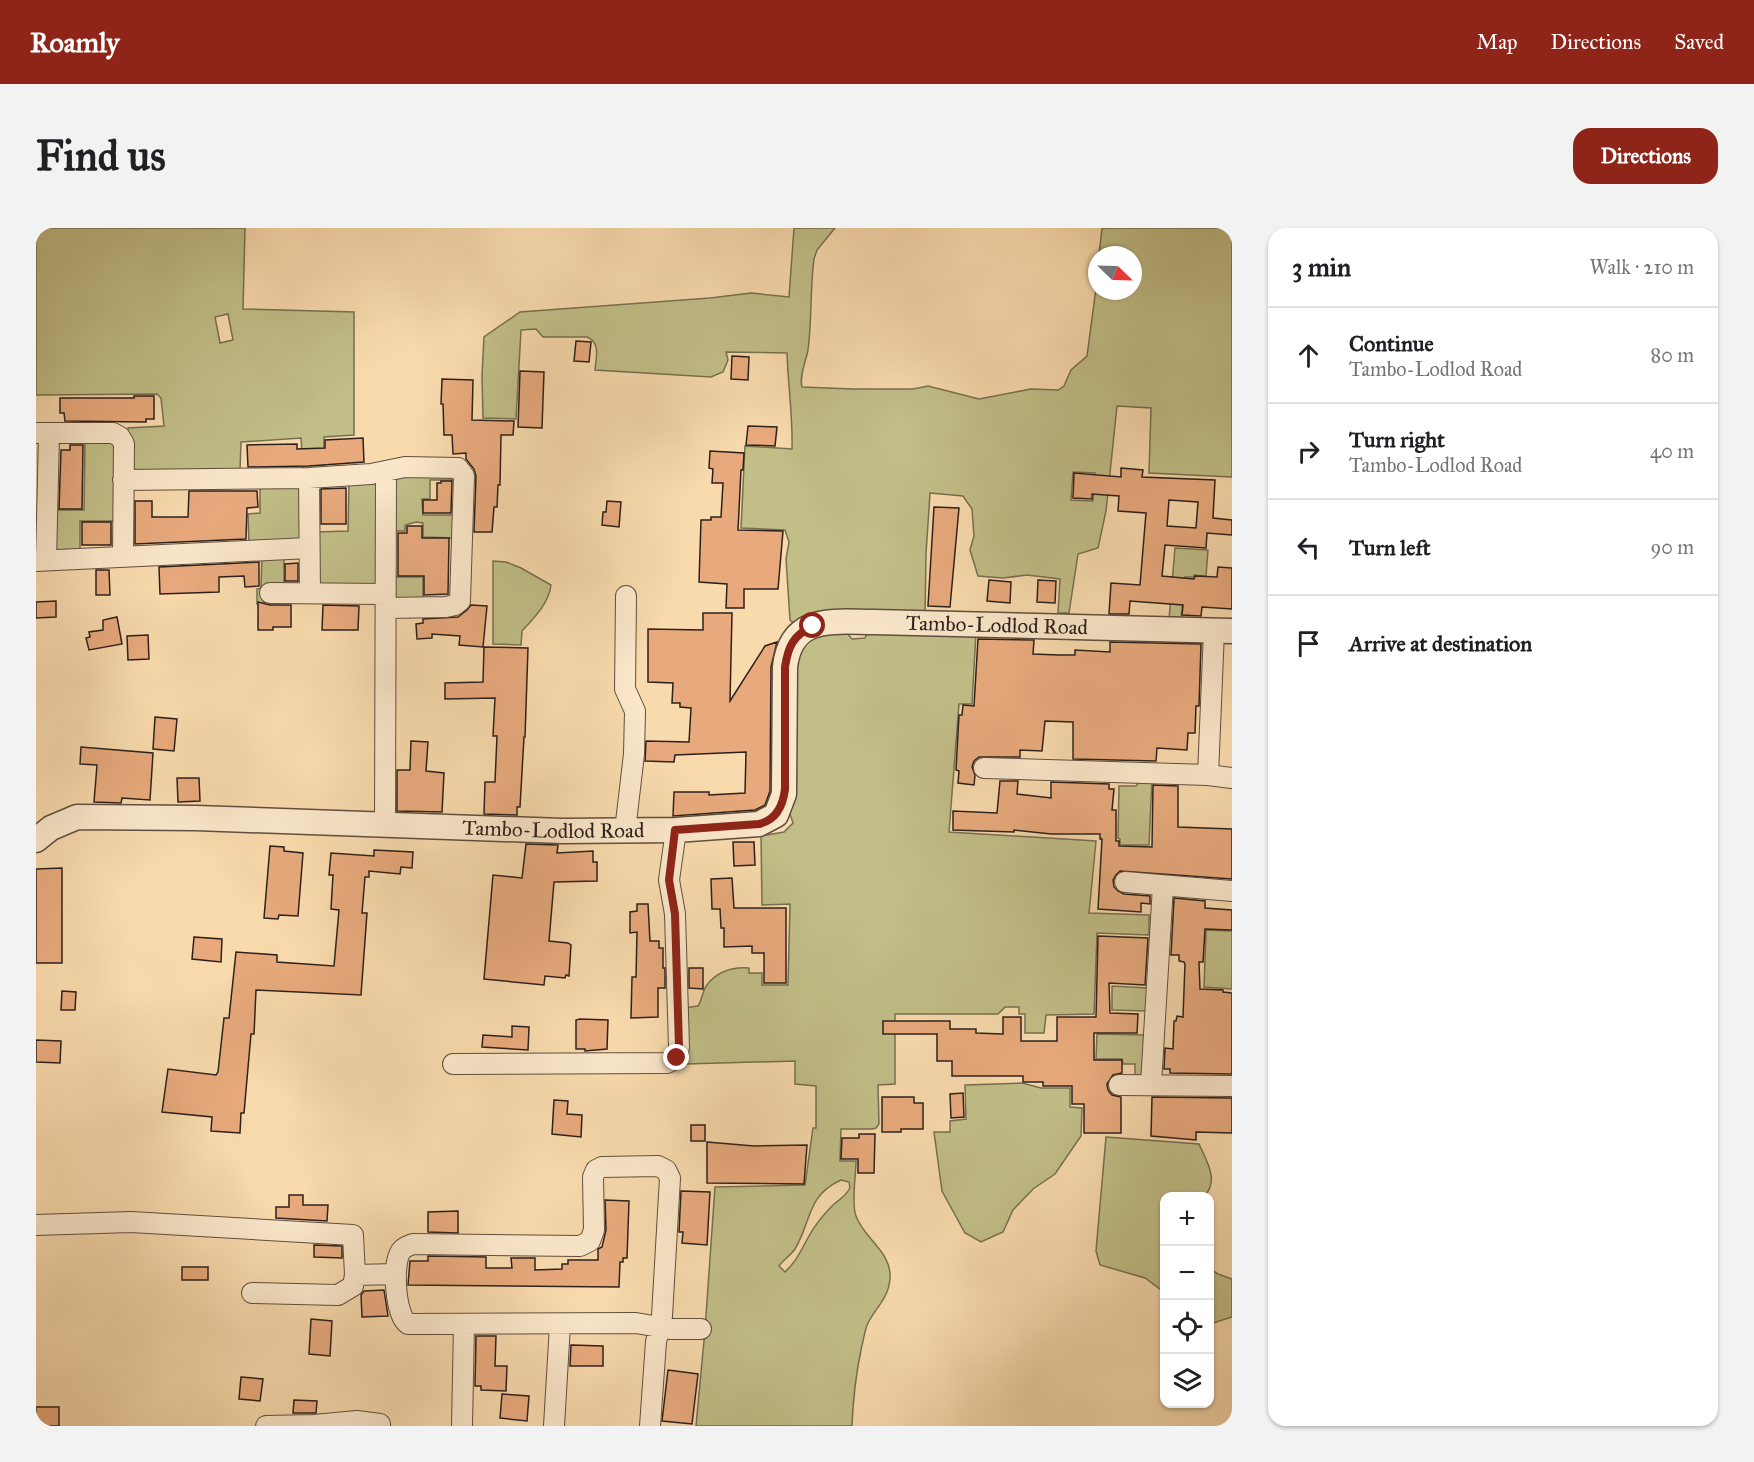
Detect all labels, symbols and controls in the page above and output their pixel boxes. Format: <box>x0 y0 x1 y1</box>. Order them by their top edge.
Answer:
text: Roamly <box>30 25 119 60</box>
text: Map <box>1477 29 1518 55</box>
text: Directions <box>1551 29 1641 55</box>
text: Saved <box>1674 29 1724 55</box>
button: Directions <box>1573 128 1718 184</box>
text: Find us <box>36 130 166 182</box>
north arrow <box>1088 246 1142 300</box>
text: 3 min <box>1292 251 1351 283</box>
text: Walk · 210 m <box>1589 255 1694 279</box>
text: Continue <box>1349 330 1434 357</box>
icon: ahead <box>1292 339 1325 372</box>
text: 80 m <box>1651 343 1694 367</box>
text: Tambo-Lodlod Road <box>1349 357 1522 381</box>
text: Turn right <box>1349 426 1445 453</box>
icon: right <box>1292 435 1325 468</box>
text: 40 m <box>1650 439 1694 463</box>
text: Tambo-Lodlod Road <box>1349 453 1522 477</box>
icon: left <box>1292 531 1325 564</box>
text: Turn left <box>1349 534 1431 561</box>
text: 90 m <box>1651 535 1694 559</box>
street label: Tambo-Lodlod Road <box>906 610 1089 640</box>
route start <box>799 612 825 638</box>
icon: arrive <box>1292 627 1325 660</box>
text: Arrive at destination <box>1349 630 1532 657</box>
street label: Tambo-Lodlod Road <box>462 814 645 844</box>
route end <box>663 1044 689 1070</box>
map controls <box>1160 1192 1214 1408</box>
button: + <box>1160 1192 1214 1246</box>
button: − <box>1160 1246 1214 1300</box>
button: locate <box>1160 1300 1214 1354</box>
button: layers <box>1160 1354 1214 1408</box>

